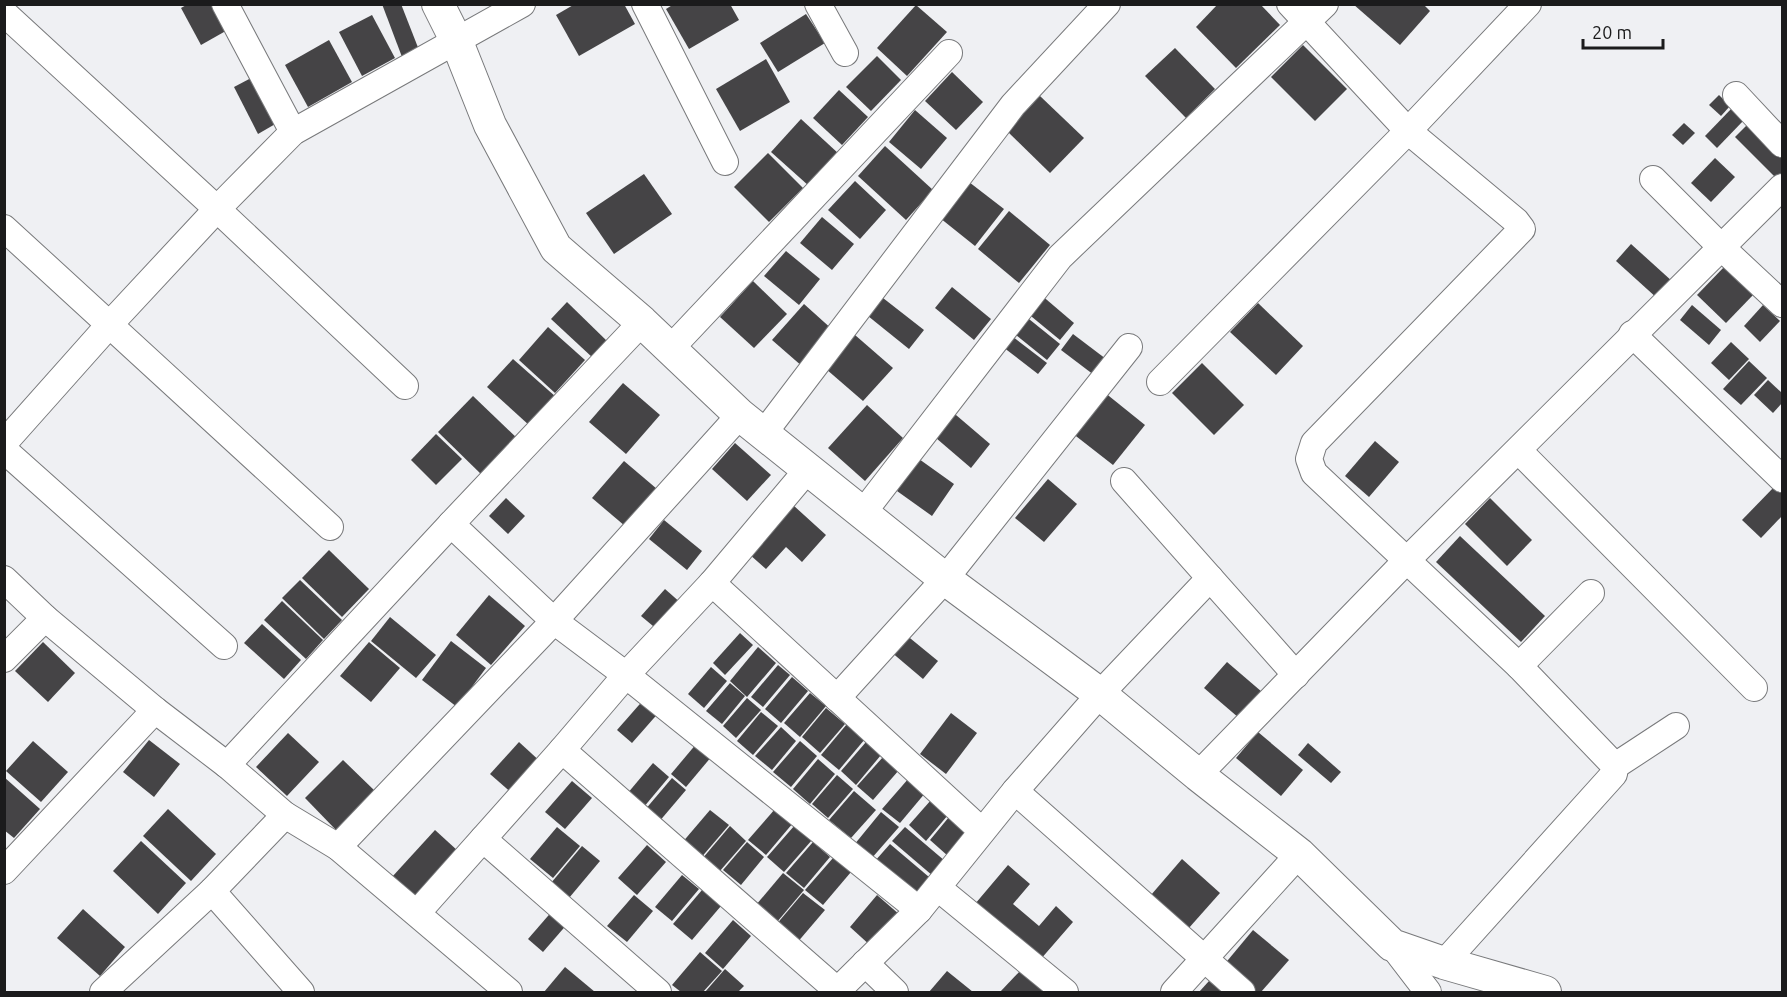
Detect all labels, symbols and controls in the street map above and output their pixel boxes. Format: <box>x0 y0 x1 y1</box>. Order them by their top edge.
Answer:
scale bar <box>1583 12 1662 50</box>
text: 20 m <box>1592 22 1632 42</box>

